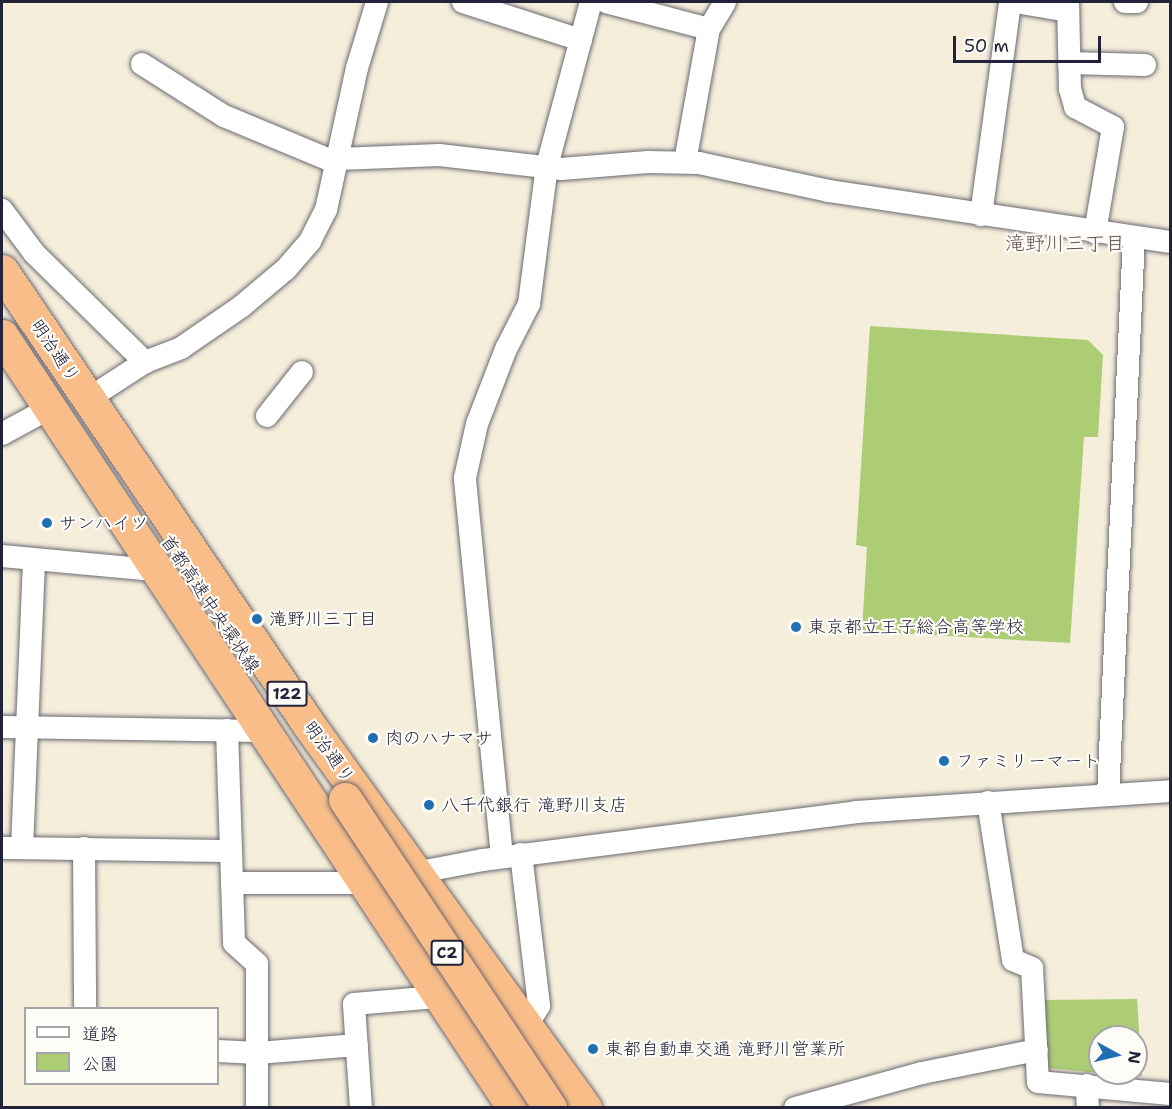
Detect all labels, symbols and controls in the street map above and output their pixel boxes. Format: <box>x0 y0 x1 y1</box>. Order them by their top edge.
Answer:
scale bar <box>956 24 1104 62</box>
text: 50 m <box>964 34 1009 58</box>
district label: 滝野川三丁目 <box>1005 231 1125 255</box>
street label: 明治通り <box>26 315 84 387</box>
place label: サンハイツ <box>59 512 149 534</box>
marker: サンハイツ <box>40 516 54 530</box>
street label: 首都高速中央環状線 <box>156 531 264 677</box>
place label: 滝野川三丁目 <box>269 608 377 630</box>
marker: 滝野川三丁目 <box>250 612 264 626</box>
place label: 東京都立王子総合高等学校 <box>808 616 1024 638</box>
marker: 東京都立王子総合高等学校 <box>789 620 803 634</box>
road number: 122 <box>266 681 308 707</box>
street label: 明治通り <box>299 717 359 787</box>
place label: 肉のハナマサ <box>385 727 493 749</box>
marker: 肉のハナマサ <box>366 731 380 745</box>
place label: ファミリーマート <box>956 750 1100 772</box>
marker: ファミリーマート <box>937 754 951 768</box>
place label: 八千代銀行 滝野川支店 <box>441 794 627 816</box>
marker: 八千代銀行 滝野川支店 <box>422 798 436 812</box>
road number: C2 <box>430 940 464 966</box>
legend <box>24 1007 219 1085</box>
text: 道路 <box>82 1022 118 1046</box>
north arrow <box>1088 1025 1148 1085</box>
place label: 東都自動車交通 滝野川営業所 <box>605 1038 845 1060</box>
marker: 東都自動車交通 滝野川営業所 <box>586 1042 600 1056</box>
text: N <box>1123 1050 1146 1065</box>
text: 公園 <box>82 1052 118 1076</box>

